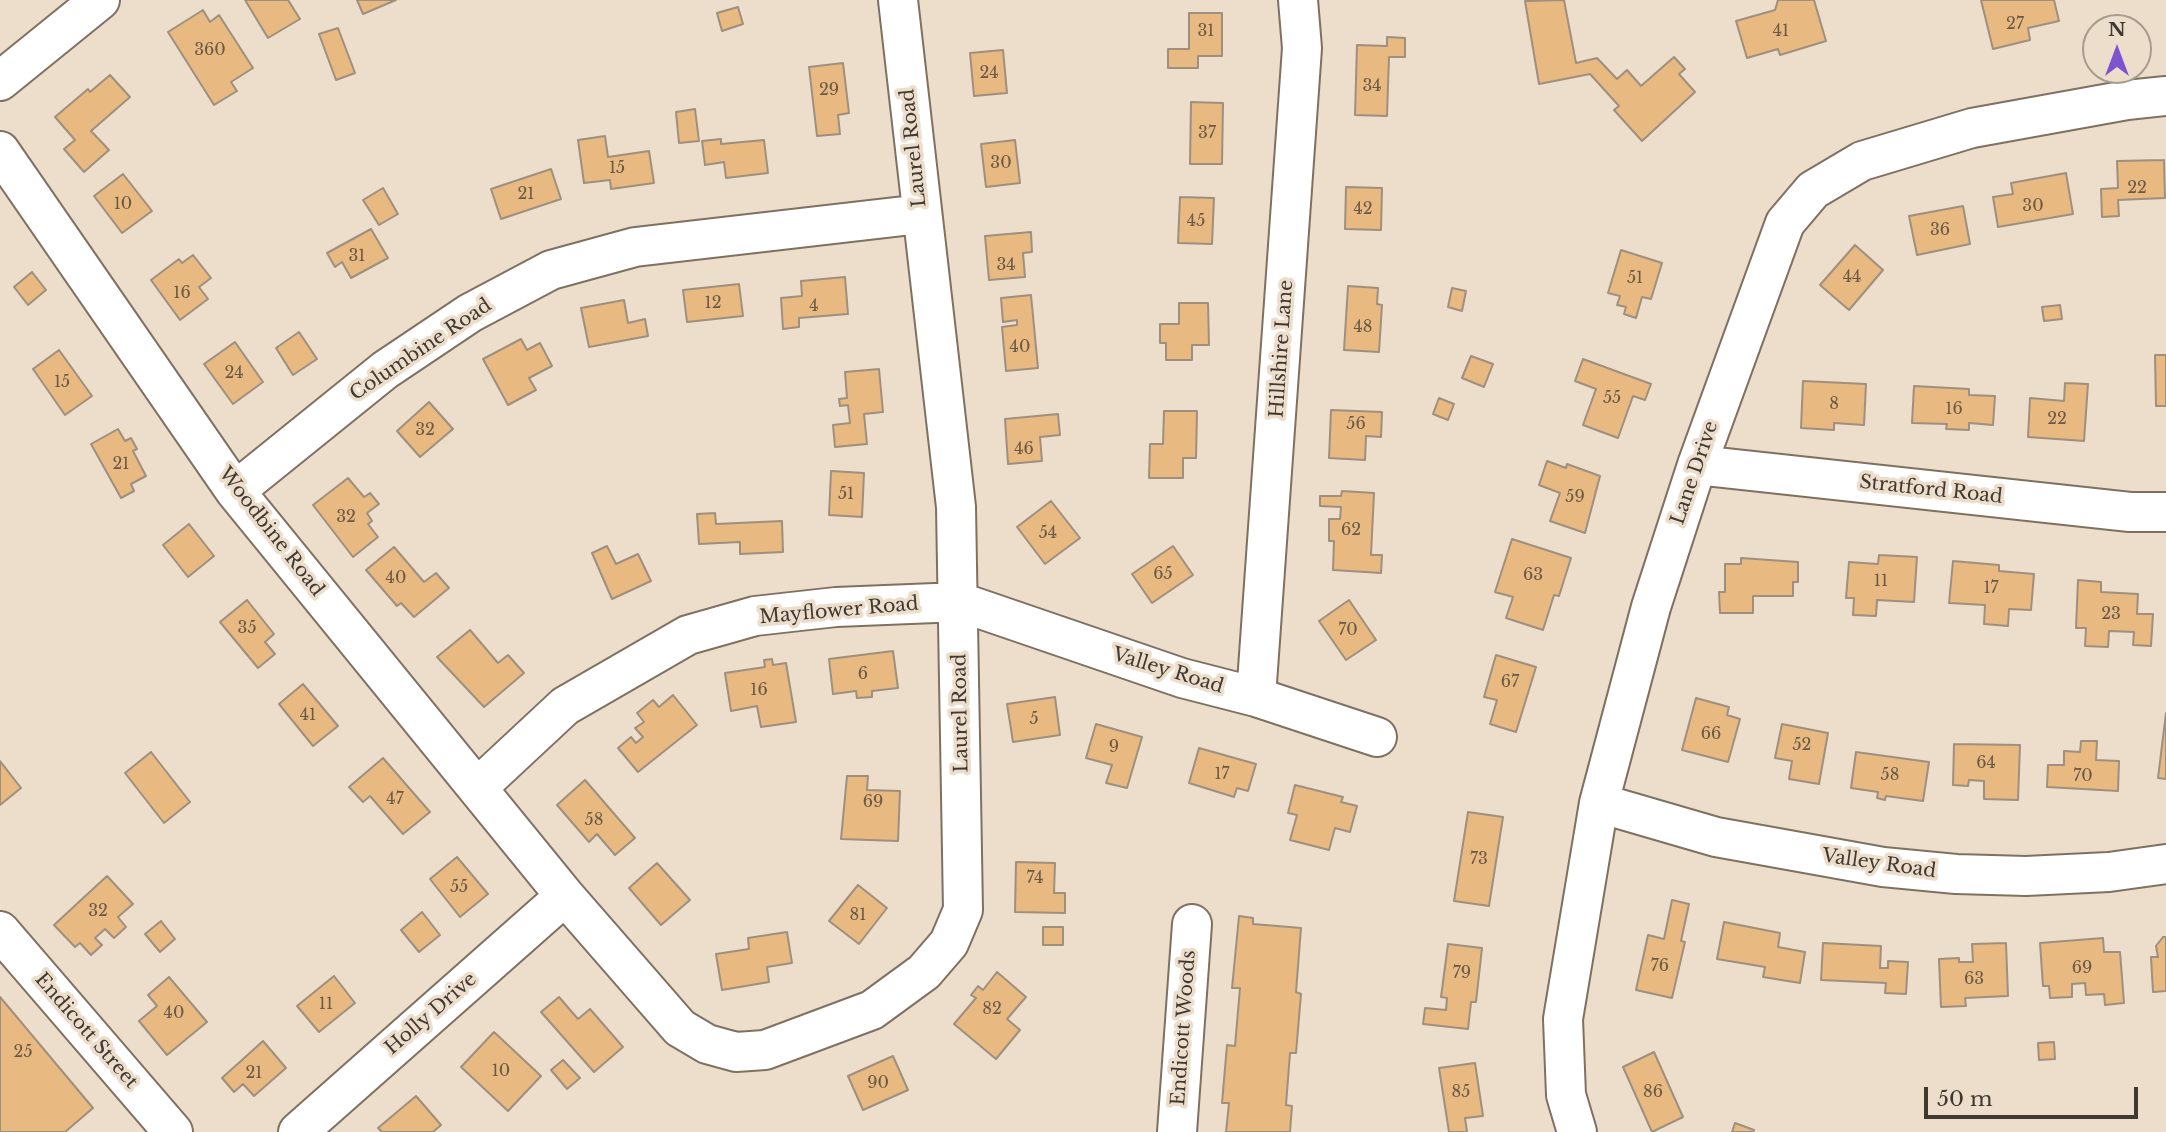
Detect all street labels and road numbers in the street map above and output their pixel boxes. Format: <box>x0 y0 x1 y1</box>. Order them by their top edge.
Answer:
street label: Laurel Road <box>896 88 932 208</box>
street label: Hillshire Lane <box>1266 279 1298 419</box>
street label: Columbine Road <box>346 294 496 406</box>
street label: Lane Drive <box>1667 418 1723 528</box>
street label: Woodbine Road <box>214 463 328 601</box>
street label: Stratford Road <box>1858 471 2004 509</box>
street label: Mayflower Road <box>758 593 920 629</box>
street label: Valley Road <box>1110 643 1226 699</box>
street label: Laurel Road <box>949 653 973 773</box>
street label: Valley Road <box>1821 845 1937 883</box>
street label: Endicott Woods <box>1167 950 1201 1106</box>
street label: Holly Drive <box>381 968 481 1060</box>
street label: Endicott Street <box>30 969 142 1093</box>

